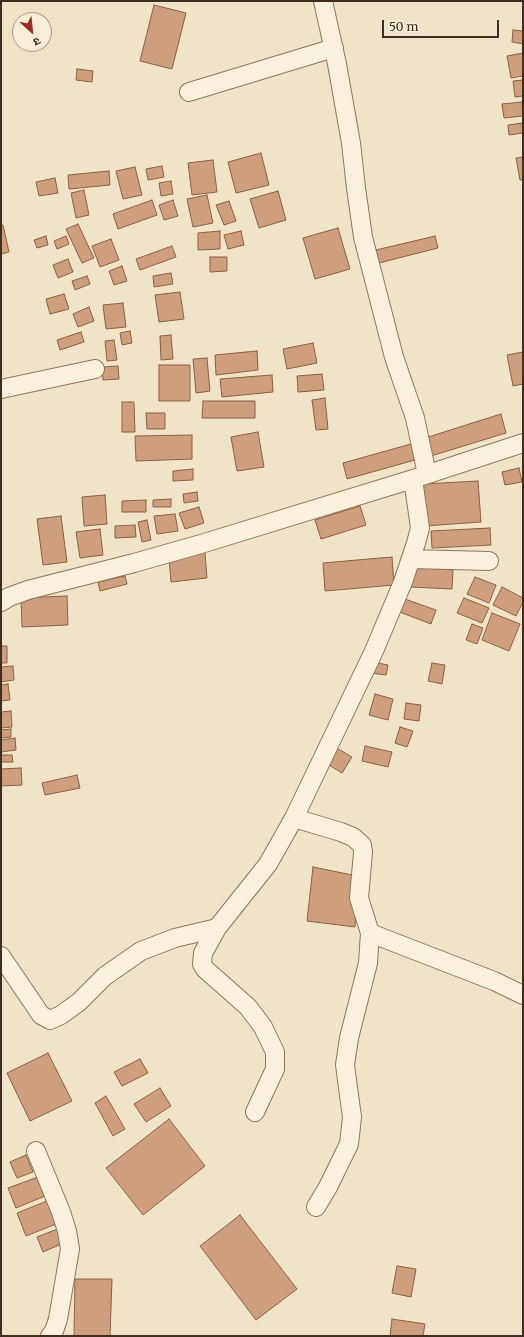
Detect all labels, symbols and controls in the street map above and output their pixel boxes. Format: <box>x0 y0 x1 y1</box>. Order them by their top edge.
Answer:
north arrow <box>12 12 52 52</box>
scale bar <box>384 12 501 38</box>
text: 50 m <box>389 19 418 34</box>
text: उ <box>31 34 43 49</box>

